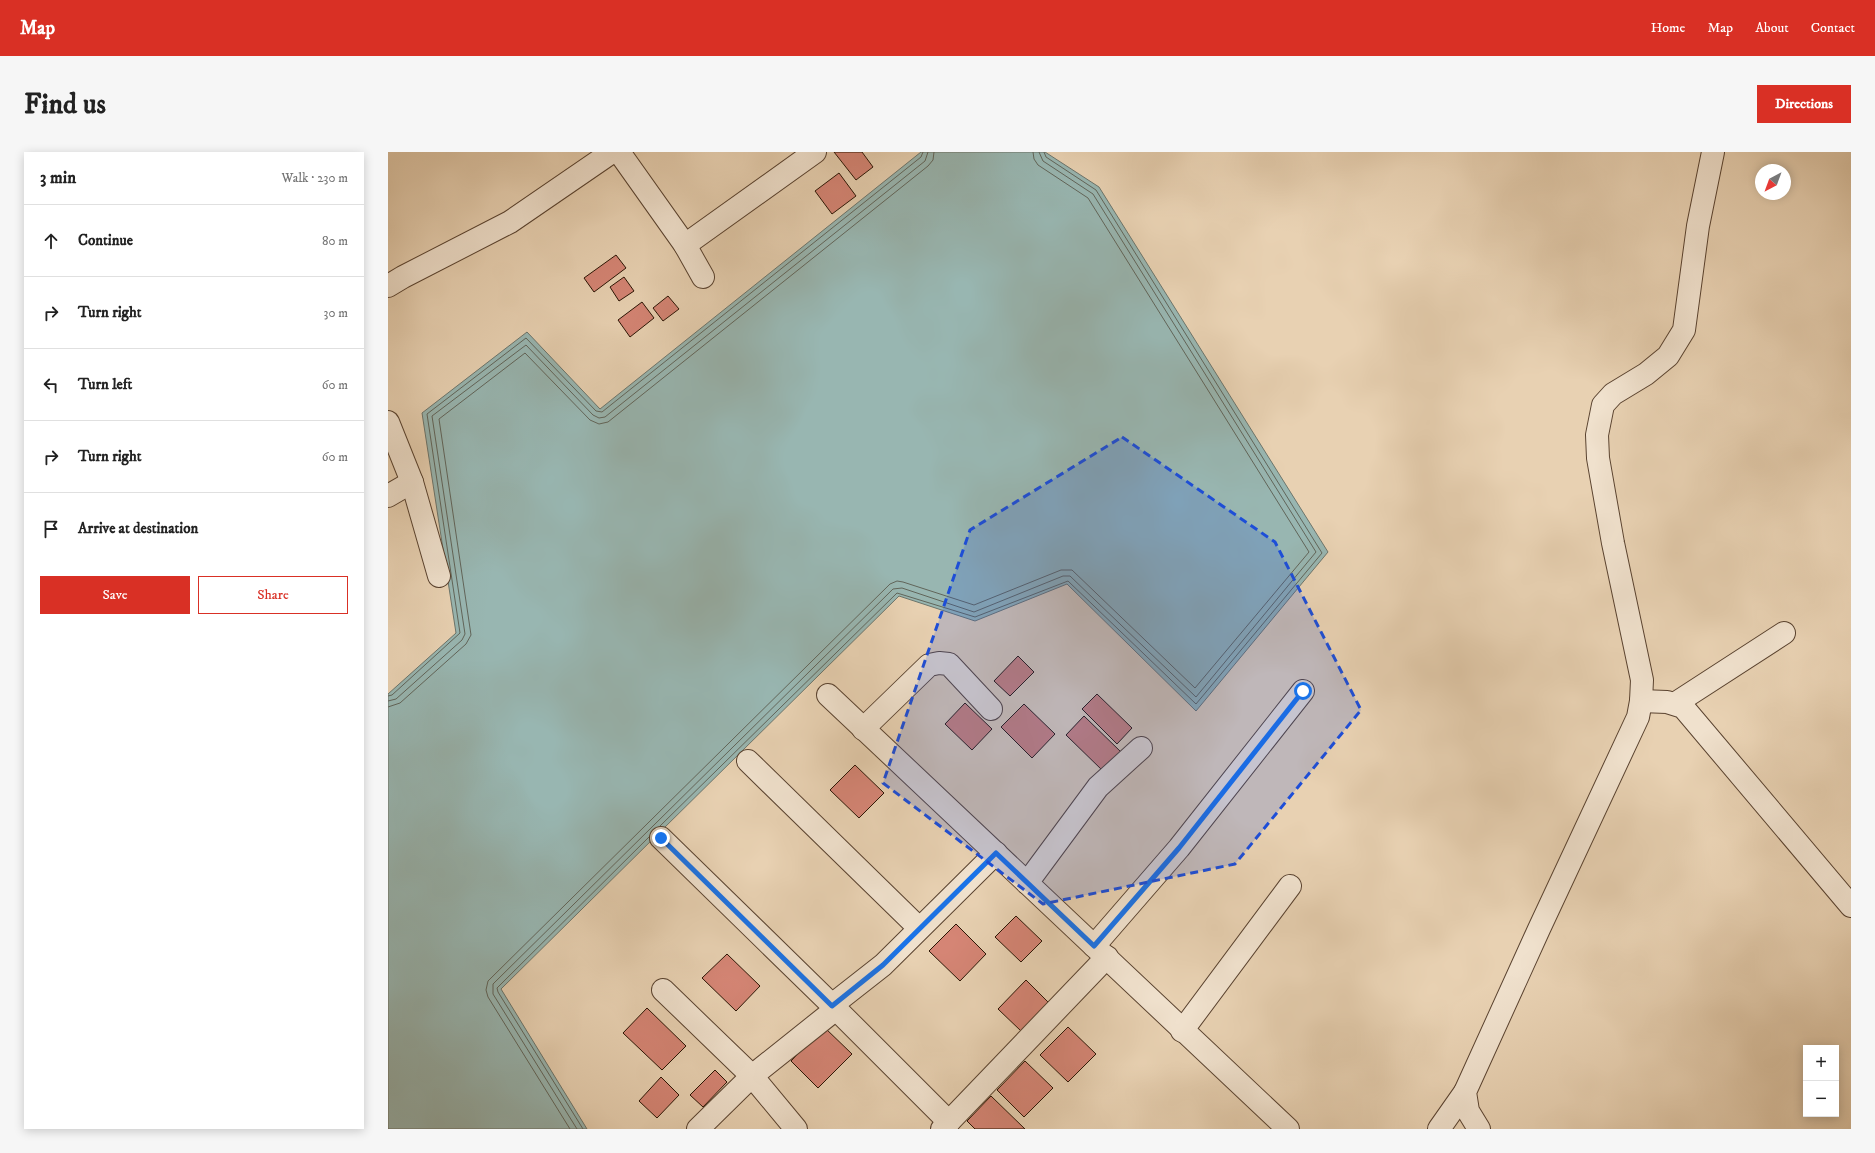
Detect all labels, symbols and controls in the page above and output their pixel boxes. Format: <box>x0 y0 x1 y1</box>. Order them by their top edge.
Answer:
text: Map <box>20 17 55 40</box>
text: Home <box>1651 19 1685 37</box>
text: Map <box>1707 19 1733 37</box>
text: About <box>1755 19 1789 37</box>
text: Contact <box>1811 19 1855 37</box>
button: Directions <box>1757 85 1851 123</box>
text: Find us <box>24 87 106 122</box>
north arrow <box>1755 164 1791 200</box>
text: 3 min <box>40 167 76 189</box>
text: Walk · 230 m <box>282 170 348 186</box>
icon: ahead <box>40 230 62 252</box>
text: Continue <box>78 231 133 250</box>
text: 80 m <box>322 233 348 249</box>
icon: right <box>40 302 62 324</box>
text: Turn right <box>78 303 141 322</box>
text: 30 m <box>324 305 348 321</box>
icon: left <box>40 374 62 396</box>
text: Turn left <box>78 375 132 394</box>
text: 60 m <box>322 377 348 393</box>
icon: right <box>40 446 62 468</box>
text: Turn right <box>78 447 141 466</box>
text: 60 m <box>322 449 348 465</box>
icon: arrive <box>40 518 62 540</box>
text: Arrive at destination <box>78 519 198 538</box>
button: Save <box>40 576 190 614</box>
button: Share <box>198 576 348 614</box>
route start <box>1294 682 1312 700</box>
route end <box>652 829 670 847</box>
map controls <box>1803 1045 1839 1117</box>
button: + <box>1803 1045 1839 1081</box>
button: − <box>1803 1081 1839 1117</box>

